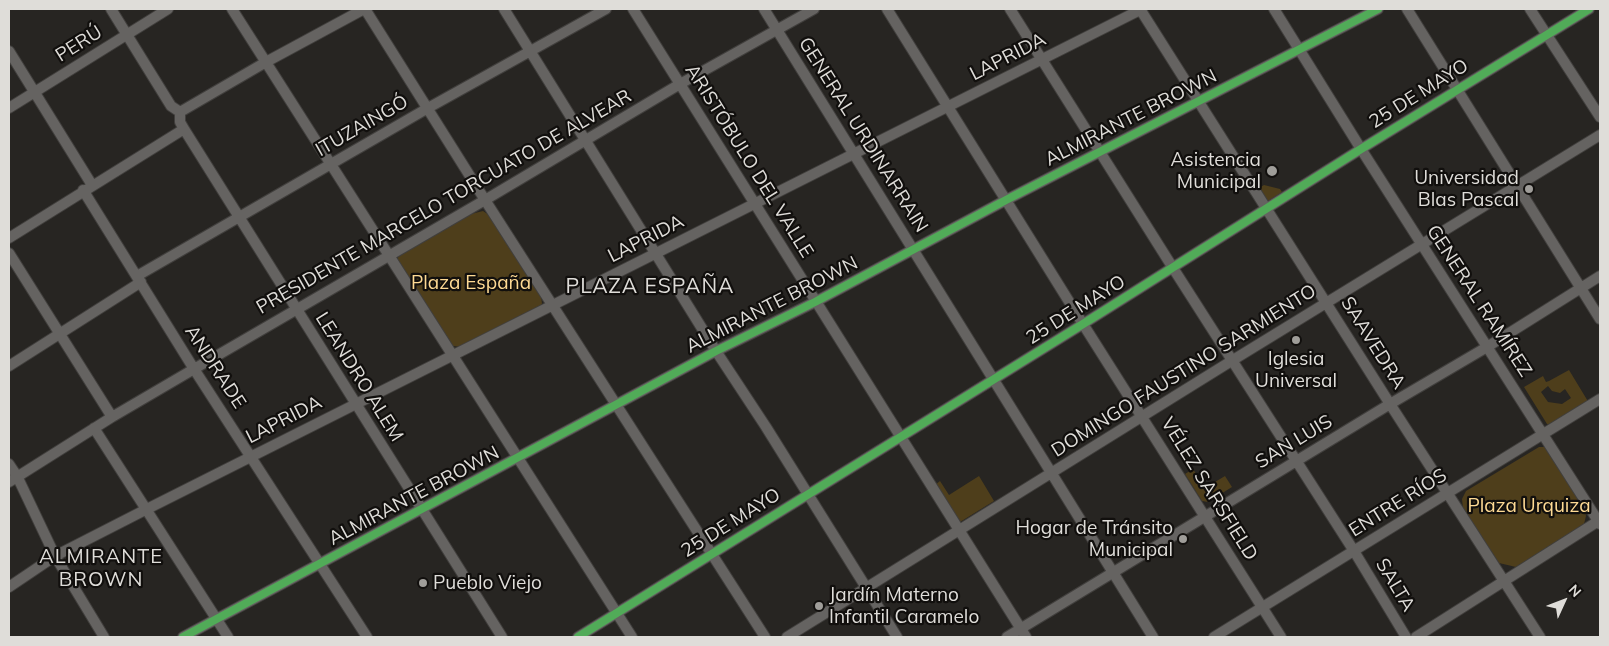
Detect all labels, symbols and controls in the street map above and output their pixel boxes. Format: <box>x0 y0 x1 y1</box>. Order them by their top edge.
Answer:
street label: PERÚ <box>52 21 106 67</box>
street label: LAPRIDA <box>966 28 1050 86</box>
street label: GENERAL URDINARRAIN <box>793 33 933 237</box>
street label: 25 DE MAYO <box>1365 55 1473 133</box>
street label: ARISTÓBULO DEL VALLE <box>680 60 818 262</box>
street label: ALMIRANTE BROWN <box>1041 65 1221 171</box>
street label: PRESIDENTE MARCELO TORCUATO DE ALVEAR <box>252 85 636 319</box>
street label: ITUZAINGÓ <box>312 90 412 162</box>
place label: Asistencia Municipal <box>1171 149 1261 193</box>
marker: Asistencia Municipal <box>1265 164 1279 178</box>
place label: Universidad Blas Pascal <box>1414 167 1519 211</box>
marker: Universidad Blas Pascal <box>1523 183 1535 195</box>
street label: LAPRIDA <box>604 210 688 268</box>
street label: GENERAL RAMÍREZ <box>1421 221 1537 381</box>
street label: ALMIRANTE BROWN <box>682 252 862 358</box>
street label: 25 DE MAYO <box>1022 271 1130 349</box>
park label: Plaza España <box>411 272 531 294</box>
district label: PLAZA ESPAÑA <box>564 274 736 300</box>
street label: DOMINGO FAUSTINO SARMIENTO <box>1047 280 1321 462</box>
street label: SAAVEDRA <box>1336 293 1410 393</box>
street label: LEANDRO ALEM <box>310 308 408 446</box>
street label: ANDRADE <box>180 321 250 413</box>
marker: Iglesia Universal <box>1290 334 1302 346</box>
place label: Iglesia Universal <box>1255 348 1337 392</box>
street label: LAPRIDA <box>242 391 326 449</box>
street label: SAN LUIS <box>1252 410 1336 474</box>
street label: VÉLEZ SARSFIELD <box>1156 413 1262 565</box>
street label: ALMIRANTE BROWN <box>325 441 503 551</box>
street label: ENTRE RÍOS <box>1345 464 1451 542</box>
street label: 25 DE MAYO <box>677 484 785 562</box>
park label: Plaza Urquiza <box>1467 495 1591 517</box>
place label: Hogar de Tránsito Municipal <box>1015 517 1173 561</box>
marker: Hogar de Tránsito Municipal <box>1177 533 1189 545</box>
district label: ALMIRANTE BROWN <box>38 545 164 592</box>
street label: SALTA <box>1370 554 1420 616</box>
place label: Pueblo Viejo <box>433 572 542 594</box>
north arrow <box>1539 576 1589 626</box>
marker: Pueblo Viejo <box>417 577 429 589</box>
text: N <box>1565 581 1585 601</box>
place label: Jardín Materno Infantil Caramelo <box>829 584 979 628</box>
marker: Jardín Materno Infantil Caramelo <box>813 600 825 612</box>

